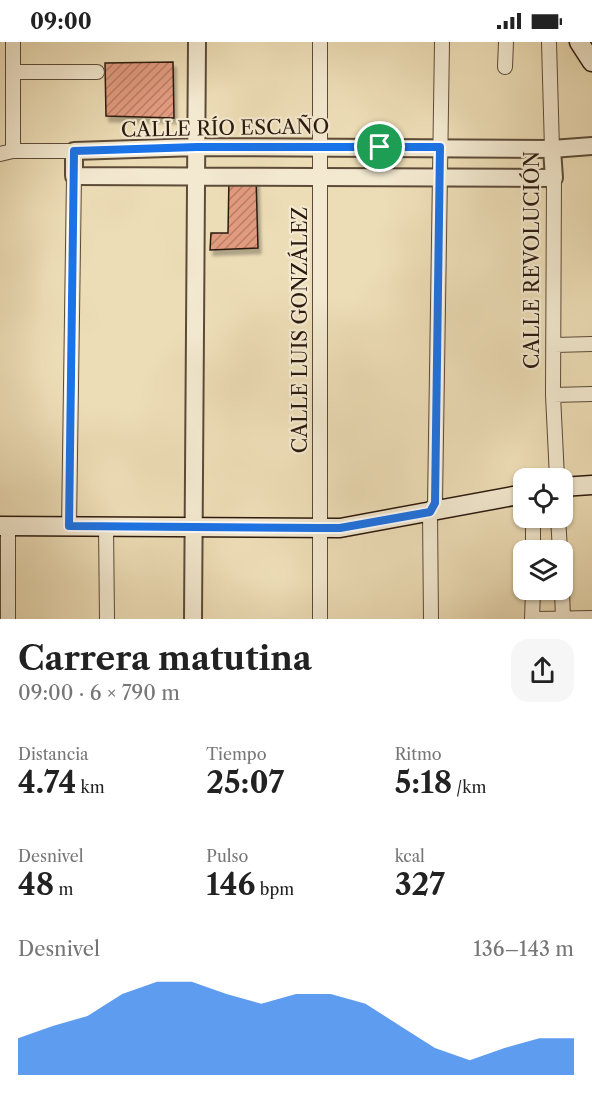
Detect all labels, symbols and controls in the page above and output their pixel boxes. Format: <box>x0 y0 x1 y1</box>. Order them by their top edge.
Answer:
text: 09:00 <box>30 8 92 35</box>
street label: CALLE RÍO ESCAÑO <box>121 113 329 142</box>
pin <box>354 121 405 172</box>
icon: arrive <box>363 130 396 163</box>
street label: CALLE REVOLUCIÓN <box>519 151 544 369</box>
street label: CALLE LUIS GONZÁLEZ <box>287 207 312 453</box>
map controls <box>513 468 573 600</box>
button: locate <box>513 468 573 528</box>
button: layers <box>513 540 573 600</box>
text: Carrera matutina <box>18 638 312 679</box>
button: share <box>511 639 574 702</box>
text: 09:00 · 6 × 790 m <box>18 681 180 705</box>
text: Distancia <box>18 744 89 764</box>
text: Tiempo <box>206 744 266 764</box>
text: Ritmo <box>395 744 442 764</box>
text: 4.74 <box>18 764 76 801</box>
text: 25:07 <box>206 764 284 801</box>
text: 5:18 <box>395 764 452 801</box>
text: km <box>76 777 105 797</box>
text: /km <box>452 777 486 797</box>
text: Desnivel <box>18 846 84 866</box>
text: Pulso <box>206 846 248 866</box>
text: kcal <box>395 846 425 866</box>
text: 48 <box>18 866 54 903</box>
text: 146 <box>206 866 256 903</box>
text: 327 <box>395 866 445 903</box>
text: m <box>54 879 73 899</box>
text: bpm <box>256 879 294 899</box>
text: Desnivel <box>18 937 100 961</box>
text: 136–143 m <box>473 937 574 961</box>

